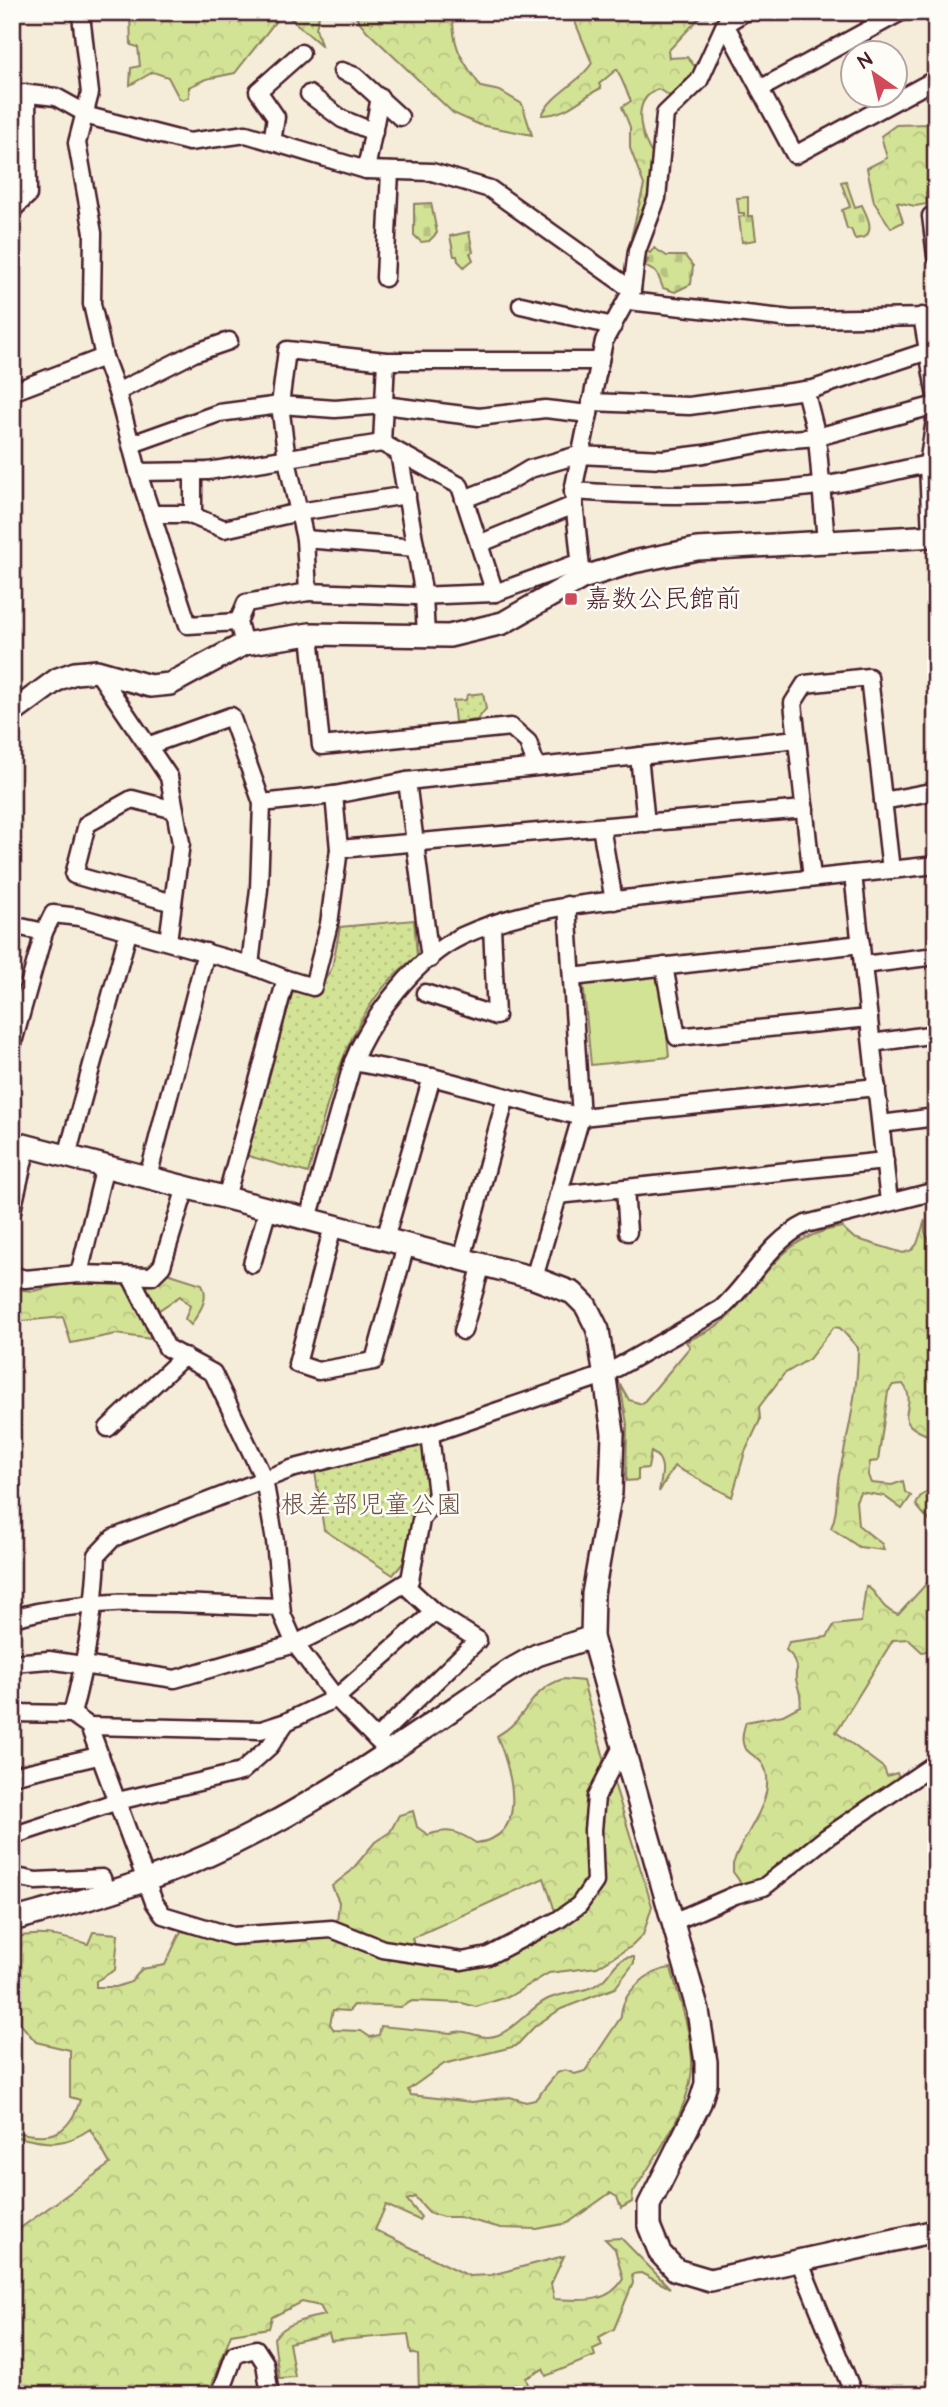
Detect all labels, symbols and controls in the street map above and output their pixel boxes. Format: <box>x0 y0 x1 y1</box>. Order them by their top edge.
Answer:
north arrow <box>839 38 909 108</box>
text: N <box>853 47 878 76</box>
place label: 嘉数公民館前 <box>585 581 741 617</box>
marker: 嘉数公民館前 <box>563 591 579 607</box>
park label: 根差部児童公園 <box>280 1487 462 1523</box>

